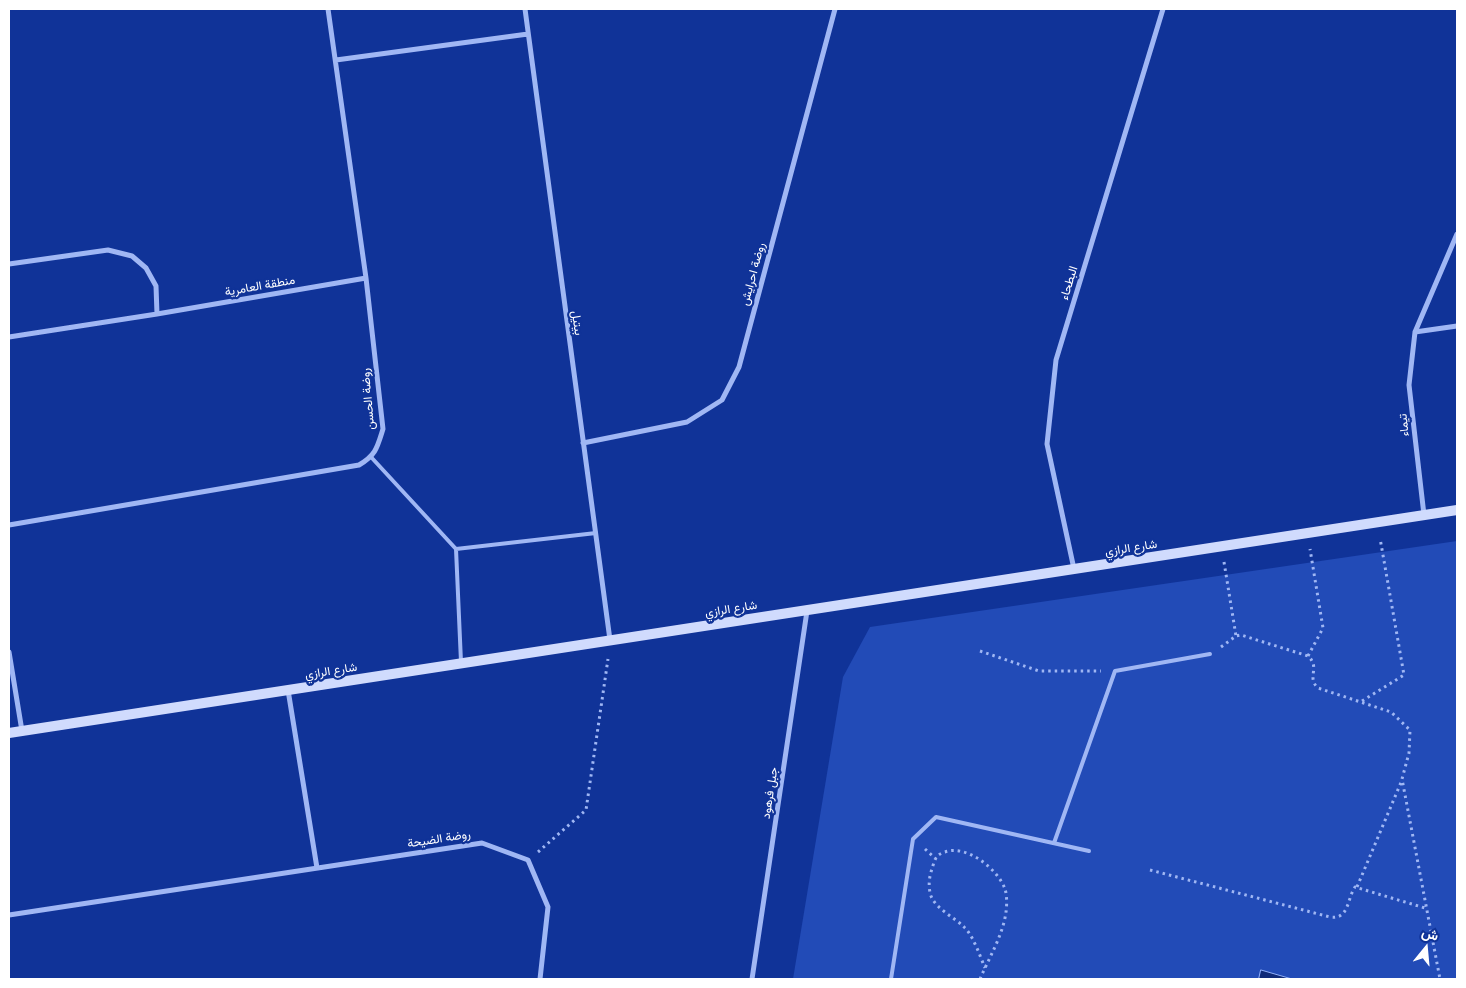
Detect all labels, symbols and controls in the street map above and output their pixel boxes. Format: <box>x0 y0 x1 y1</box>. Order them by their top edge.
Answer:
street label: روضة احرايش <box>738 241 768 307</box>
street label: البطحاء <box>1057 264 1081 302</box>
street label: منطقة العامرية <box>224 273 296 299</box>
street label: بيتيل <box>568 310 586 336</box>
street label: روضة الحسن <box>358 368 378 430</box>
street label: تيماء <box>1396 413 1412 437</box>
street label: شارع الرازي <box>1104 537 1158 559</box>
street label: شارع الرازي <box>704 598 758 620</box>
street label: شارع الرازي <box>304 660 358 682</box>
street label: جبل فرهود <box>759 766 781 820</box>
street label: روضة الضيحة <box>406 827 472 851</box>
north arrow <box>1401 923 1451 973</box>
text: ش <box>1420 923 1441 945</box>

